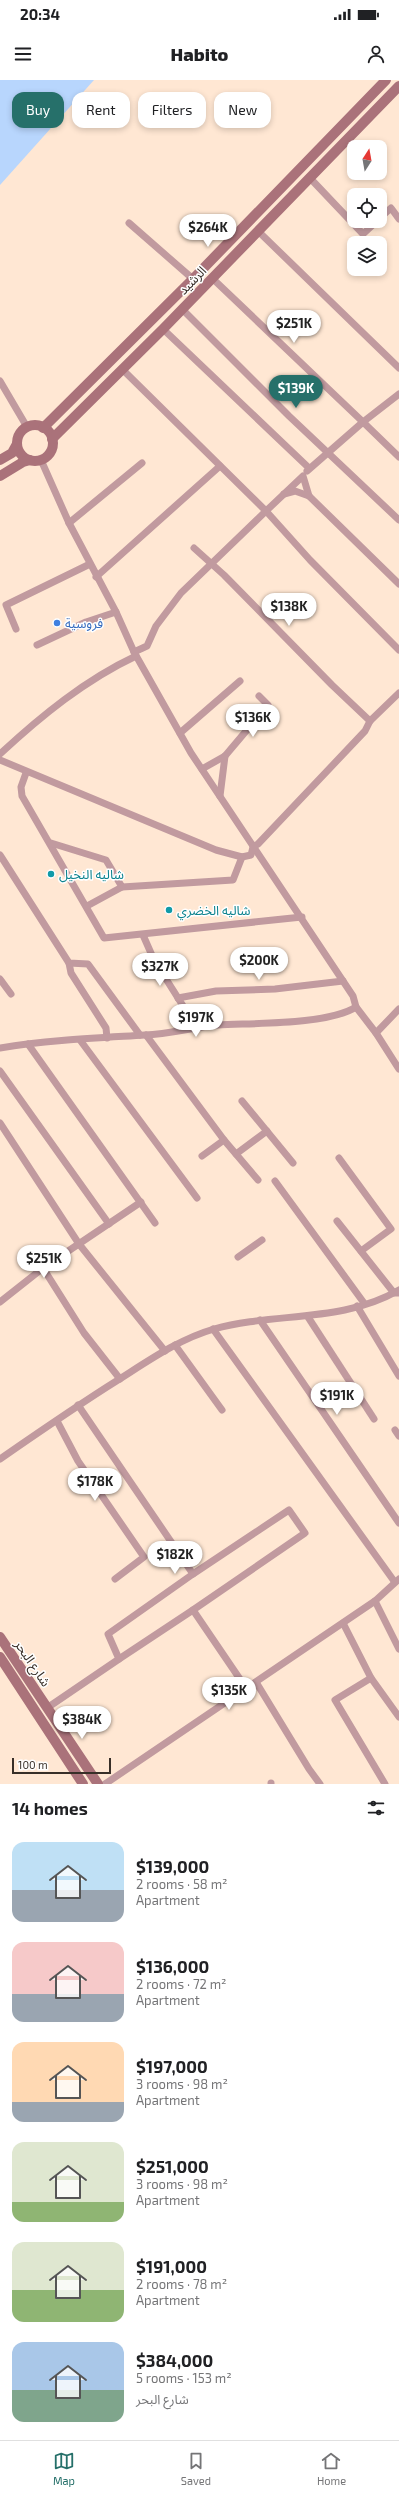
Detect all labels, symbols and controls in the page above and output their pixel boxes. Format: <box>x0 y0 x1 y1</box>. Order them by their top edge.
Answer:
text: 20:34 <box>20 5 60 23</box>
icon: menu <box>12 43 34 65</box>
text: Habito <box>171 43 228 65</box>
icon: person <box>365 43 387 65</box>
chip: Buy <box>12 92 64 128</box>
chip: Rent <box>72 92 130 128</box>
chip: Filters <box>138 92 206 128</box>
chip: New <box>214 92 271 128</box>
north arrow <box>347 140 387 180</box>
map controls <box>347 140 387 276</box>
button: locate <box>347 188 387 228</box>
pin: $264K <box>180 214 236 248</box>
text: $264K <box>188 219 228 235</box>
button: layers <box>347 236 387 276</box>
street label: الرشيد <box>175 263 209 298</box>
pin: $251K <box>266 310 322 344</box>
text: $251K <box>276 315 312 331</box>
pin: $139K <box>268 375 324 409</box>
text: $139K <box>278 380 314 396</box>
pin: $138K <box>261 593 317 627</box>
text: $138K <box>271 598 307 614</box>
place label: فروسية <box>65 615 103 631</box>
marker: فروسية <box>52 618 62 628</box>
pin: $136K <box>225 704 281 738</box>
text: $136K <box>235 709 271 725</box>
place label: شاليه النخيل <box>59 866 124 883</box>
marker: شاليه النخيل <box>46 869 56 879</box>
place label: شاليه الخضري <box>177 902 251 921</box>
marker: شاليه الخضري <box>164 905 174 915</box>
pin: $200K <box>231 947 287 981</box>
text: $200K <box>239 952 279 968</box>
pin: $327K <box>132 953 188 987</box>
text: $327K <box>141 958 179 974</box>
pin: $197K <box>168 1004 224 1038</box>
text: $197K <box>178 1009 214 1025</box>
pin: $251K <box>16 1245 72 1279</box>
text: $251K <box>26 1250 62 1266</box>
pin: $191K <box>309 1382 365 1416</box>
text: $191K <box>320 1387 354 1403</box>
pin: $178K <box>67 1468 123 1502</box>
text: $178K <box>77 1473 113 1489</box>
pin: $182K <box>147 1541 203 1575</box>
text: $182K <box>156 1546 194 1562</box>
street label: شارع البحر <box>9 1636 54 1691</box>
pin: $135K <box>201 1677 257 1711</box>
text: $135K <box>211 1682 247 1698</box>
pin: $384K <box>54 1706 110 1740</box>
text: $384K <box>62 1711 102 1727</box>
scale bar <box>12 1756 111 1775</box>
text: 100 m <box>18 1758 48 1771</box>
icon: filters <box>365 1797 387 1819</box>
text: 14 homes <box>12 1798 88 1818</box>
text: $139,000 <box>136 1856 209 1876</box>
icon: home <box>44 1858 92 1906</box>
text: 2 rooms · 58 m² <box>136 1876 227 1892</box>
text: Apartment <box>136 1892 200 1908</box>
text: $136,000 <box>136 1956 209 1976</box>
icon: home <box>44 1958 92 2006</box>
text: 2 rooms · 72 m² <box>136 1976 227 1992</box>
text: Apartment <box>136 1992 200 2008</box>
text: $197,000 <box>136 2056 208 2076</box>
icon: home <box>44 2058 92 2106</box>
text: 3 rooms · 98 m² <box>136 2076 228 2092</box>
text: Apartment <box>136 2092 200 2108</box>
text: $251,000 <box>136 2156 209 2176</box>
icon: home <box>44 2158 92 2206</box>
text: 3 rooms · 98 m² <box>136 2176 228 2192</box>
text: Apartment <box>136 2192 200 2208</box>
text: $191,000 <box>136 2256 207 2276</box>
icon: home <box>44 2258 92 2306</box>
text: 2 rooms · 78 m² <box>136 2276 227 2292</box>
text: Apartment <box>136 2292 200 2308</box>
text: $384,000 <box>136 2350 213 2370</box>
icon: home <box>44 2358 92 2406</box>
text: 5 rooms · 153 m² <box>136 2370 232 2386</box>
text: شارع البحر <box>136 2391 189 2407</box>
tab: Map <box>53 2450 75 2487</box>
tab: Saved <box>181 2450 211 2487</box>
tab: Home <box>317 2450 346 2487</box>

